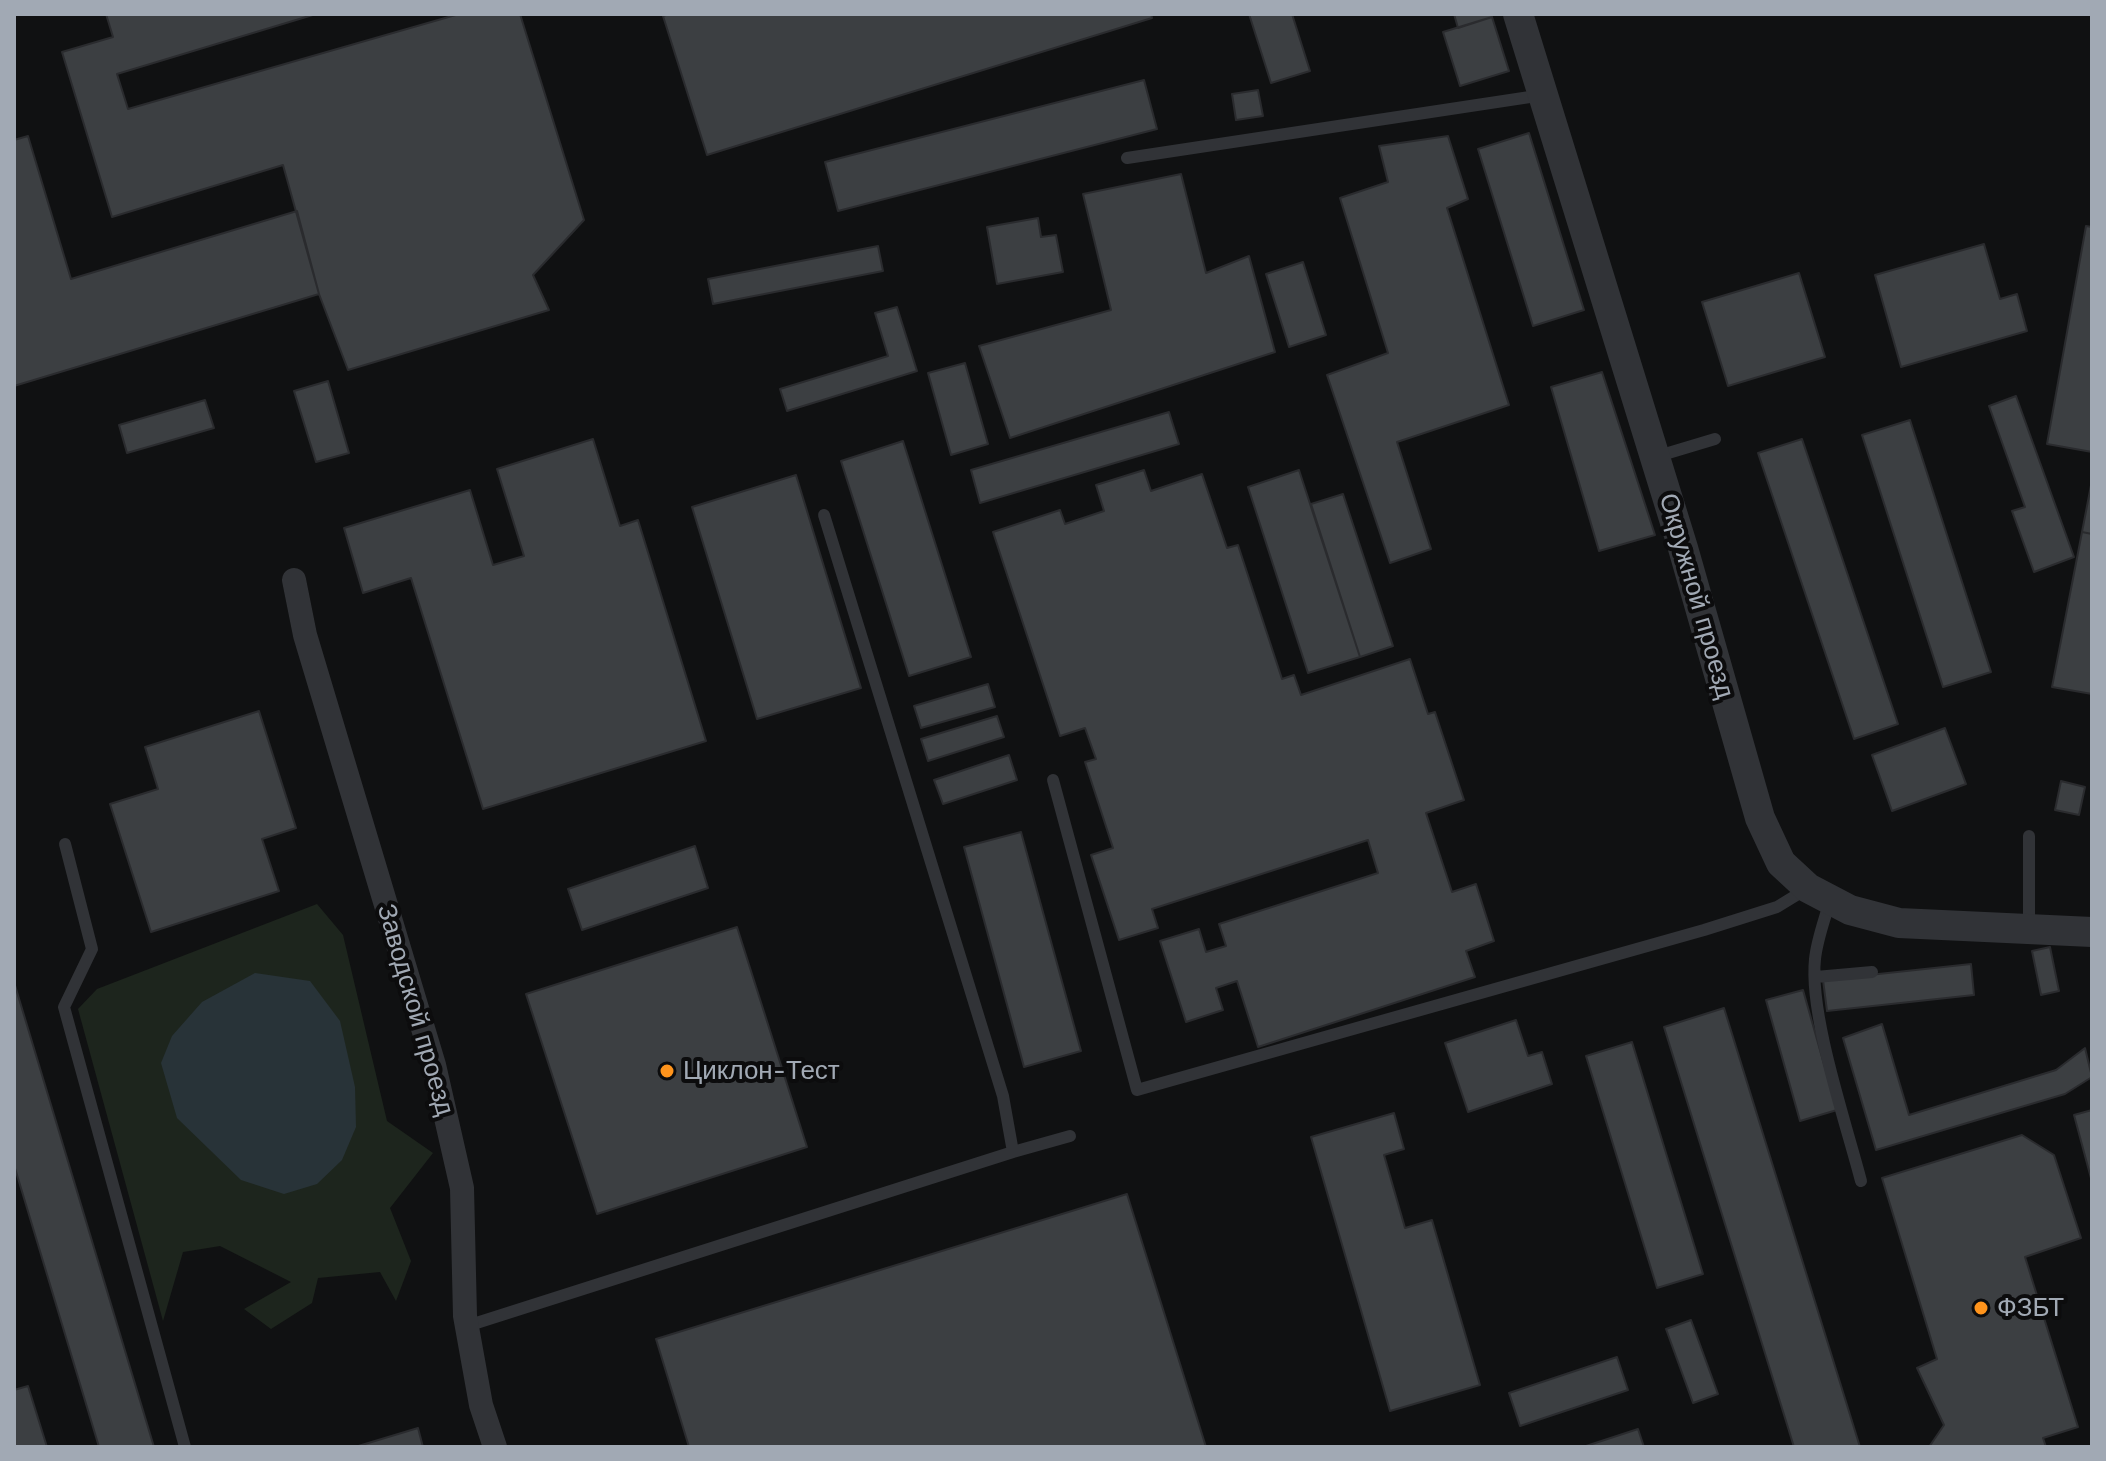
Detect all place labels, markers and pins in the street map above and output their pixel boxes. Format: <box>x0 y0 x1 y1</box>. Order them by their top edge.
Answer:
place label: Циклон-Тест <box>683 1055 840 1087</box>
marker: Циклон-Тест <box>658 1062 676 1080</box>
place label: ФЗБТ <box>1997 1292 2064 1324</box>
marker: ФЗБТ <box>1972 1299 1990 1317</box>

